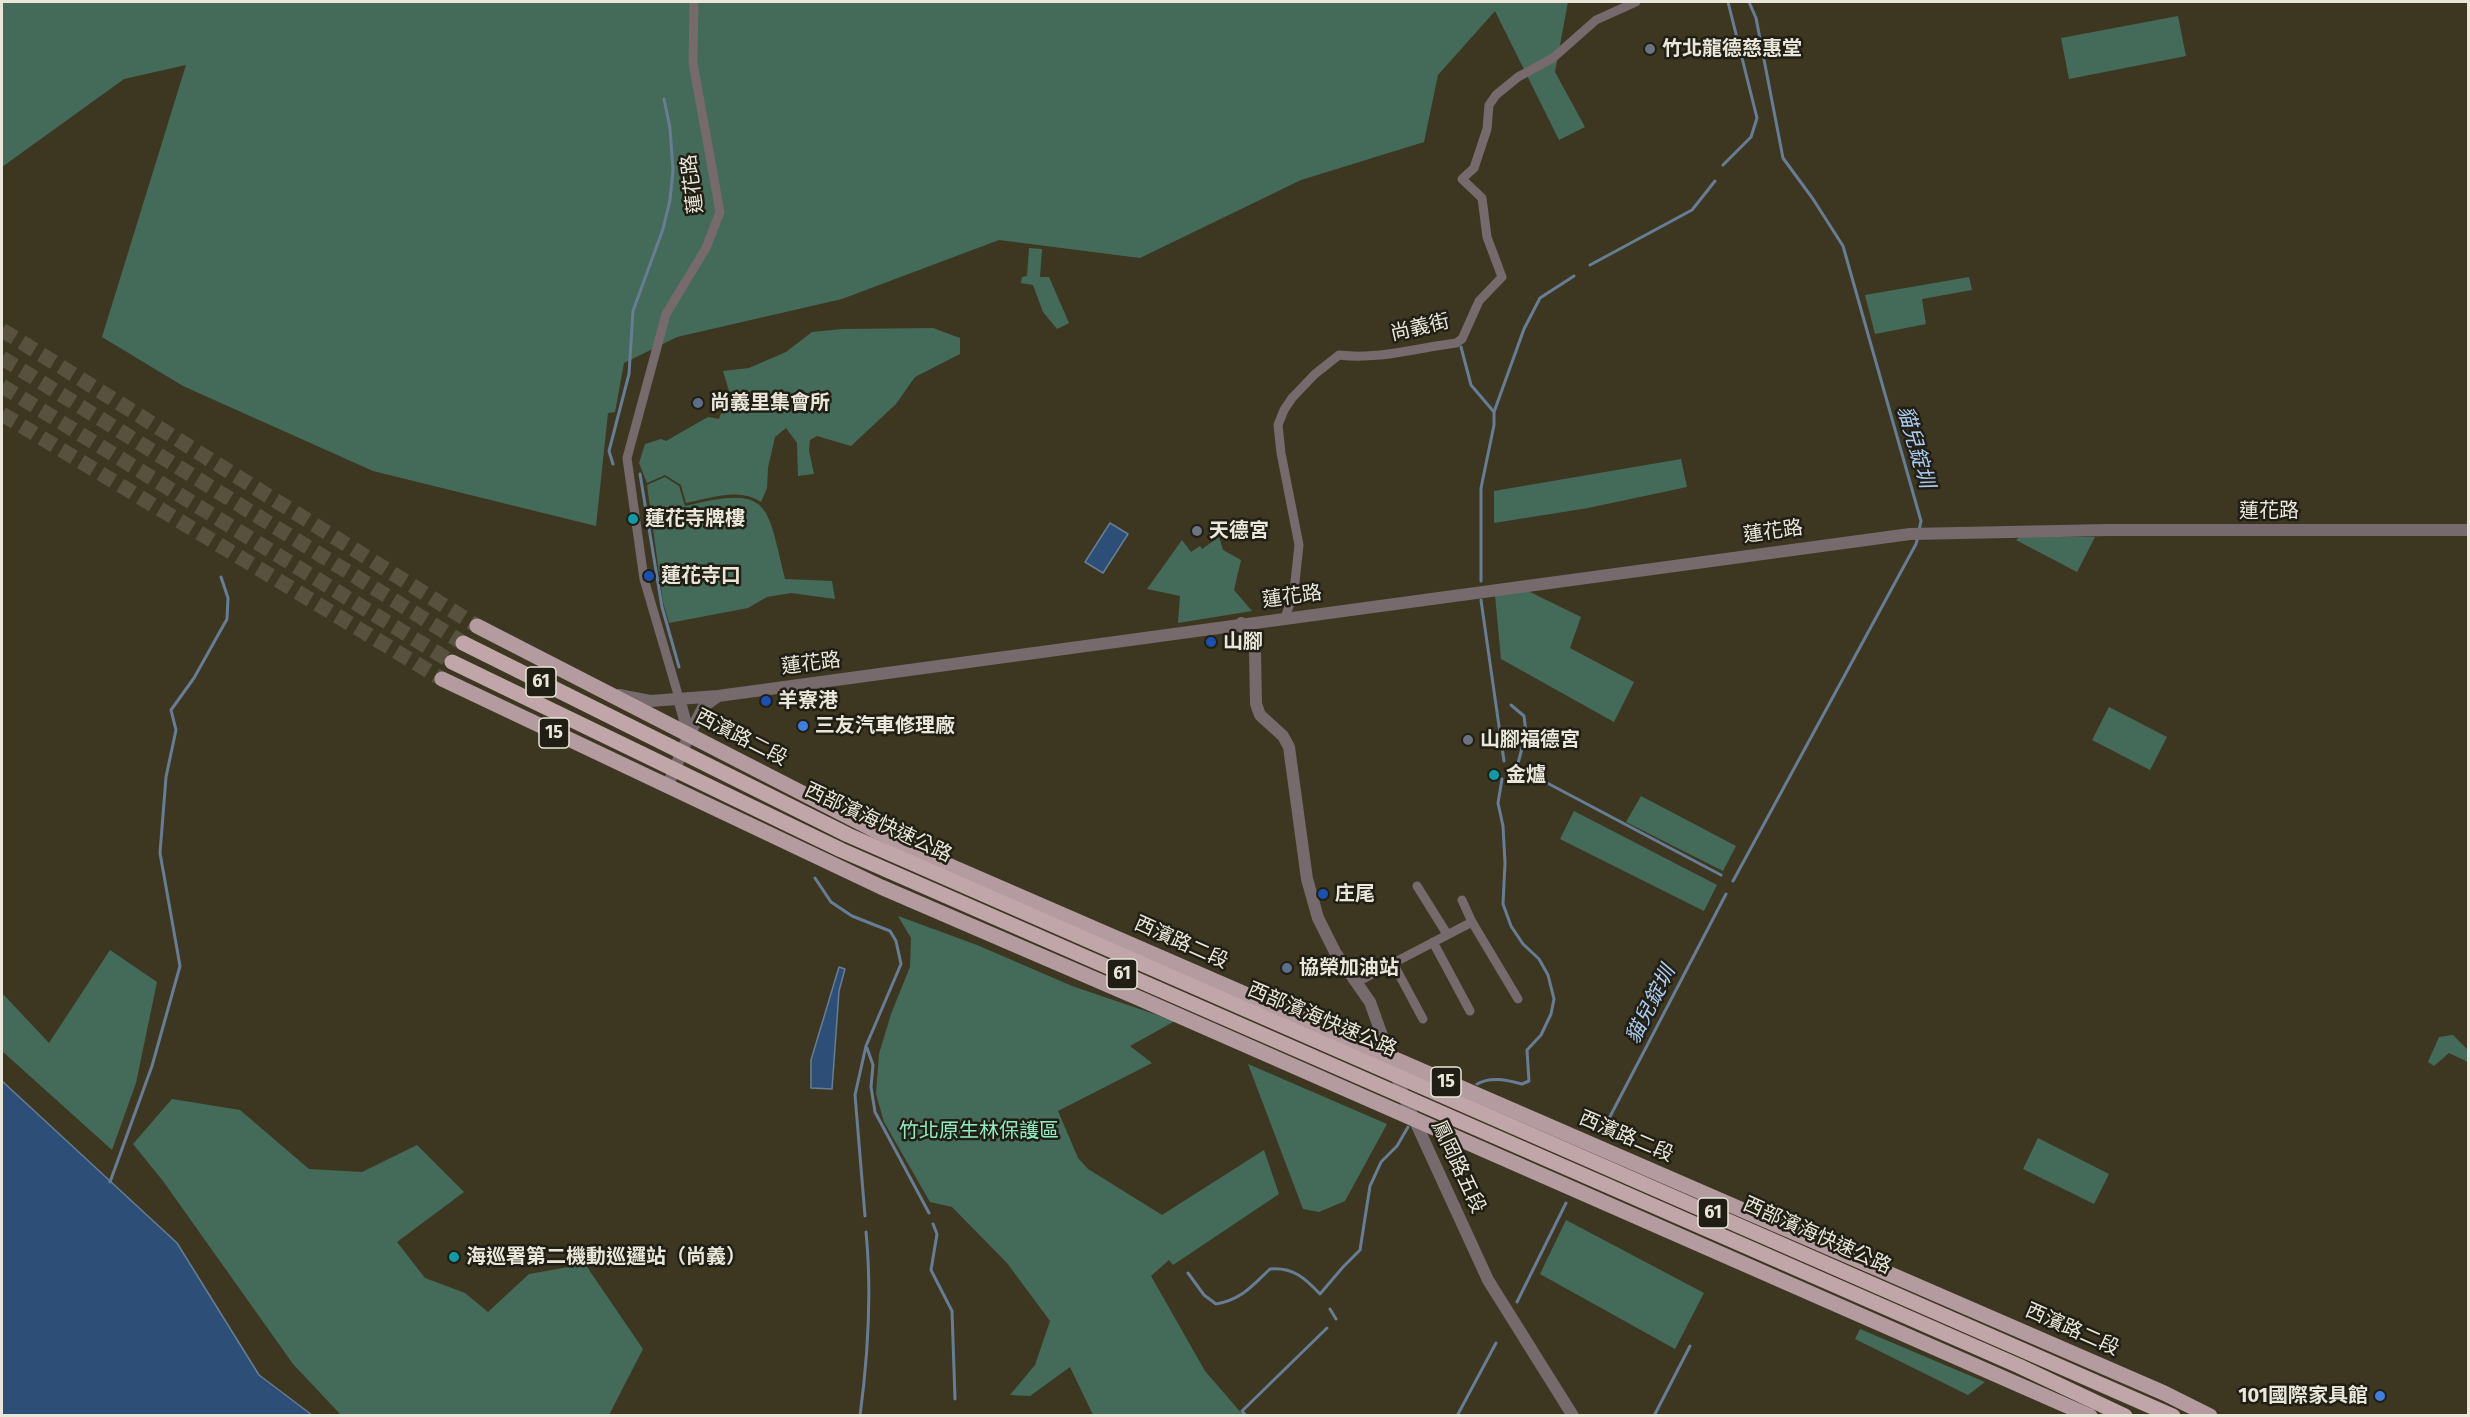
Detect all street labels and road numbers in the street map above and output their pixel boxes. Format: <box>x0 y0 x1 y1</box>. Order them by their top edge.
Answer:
street label: 蓮花路 <box>677 153 709 215</box>
street label: 尚義街 <box>1388 310 1452 346</box>
street label: 蓮花路 <box>2239 499 2299 523</box>
street label: 蓮花路 <box>1742 516 1804 548</box>
street label: 蓮花路 <box>1261 581 1323 613</box>
street label: 蓮花路 <box>780 648 842 680</box>
road number: 61 <box>526 667 556 697</box>
street label: 西濱路二段 <box>691 705 791 771</box>
road number: 15 <box>539 718 569 748</box>
street label: 西部濱海快速公路 <box>800 778 956 868</box>
street label: 西濱路二段 <box>1130 912 1232 974</box>
road number: 61 <box>1107 959 1137 989</box>
street label: 西部濱海快速公路 <box>1244 978 1400 1062</box>
road number: 15 <box>1431 1067 1461 1097</box>
street label: 西濱路二段 <box>1575 1106 1677 1168</box>
street label: 鳳岡路五段 <box>1426 1117 1490 1217</box>
street label: 西部濱海快速公路 <box>1739 1192 1895 1280</box>
road number: 61 <box>1698 1198 1728 1228</box>
street label: 西濱路二段 <box>2021 1299 2123 1361</box>

